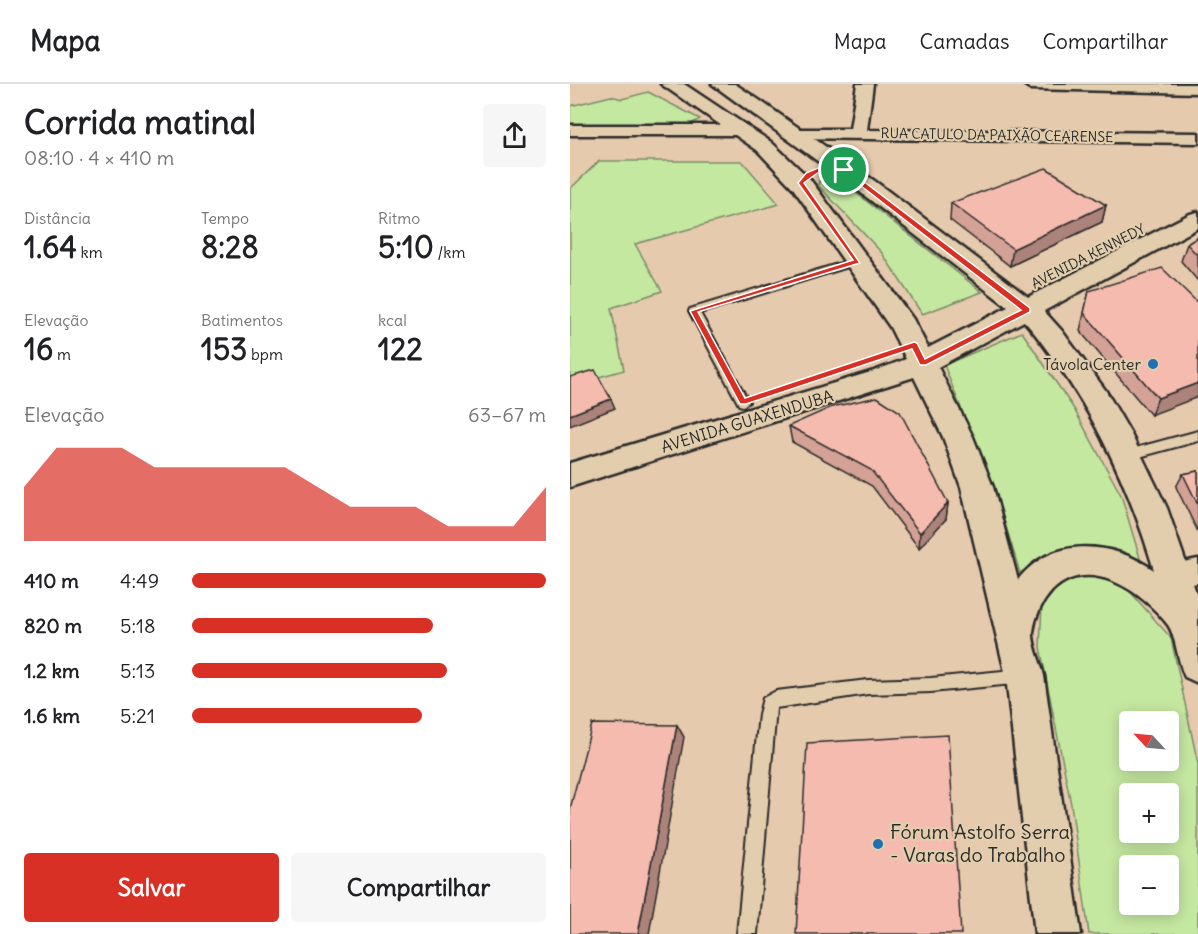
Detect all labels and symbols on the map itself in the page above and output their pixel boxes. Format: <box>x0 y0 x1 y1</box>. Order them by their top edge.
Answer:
street label: RUA CATULO DA PAIXÃO CEARENSE <box>880 124 1114 146</box>
pin <box>818 144 869 195</box>
street label: AVENIDA KENNEDY <box>1028 219 1148 292</box>
place label: Távola Center <box>1043 354 1141 374</box>
marker: Távola Center <box>1146 357 1160 371</box>
street label: AVENIDA GUAXENDUBA <box>659 385 835 457</box>
north arrow <box>1119 711 1179 771</box>
place label: Fórum Astolfo Serra - Varas do Trabalho <box>890 819 1070 867</box>
marker: Fórum Astolfo Serra - Varas do Trabalho <box>871 837 885 851</box>

